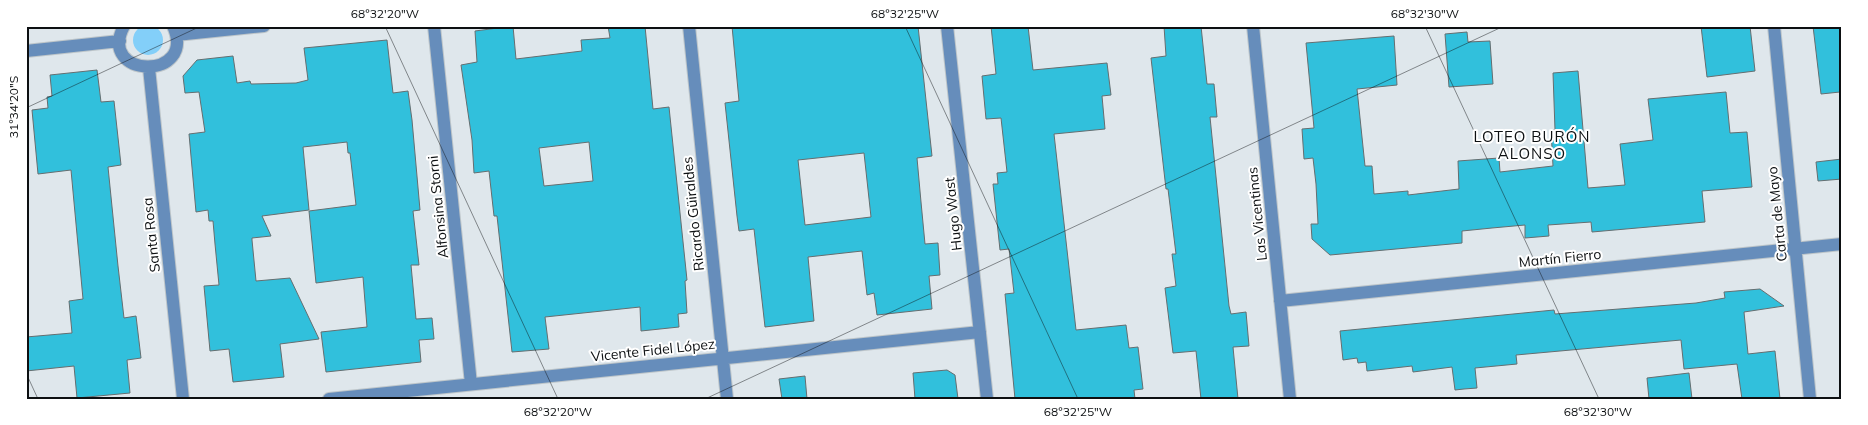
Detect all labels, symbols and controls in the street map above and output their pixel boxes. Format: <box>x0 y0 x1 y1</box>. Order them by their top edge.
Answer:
text: 68°32'20"W <box>351 6 419 21</box>
text: 68°32'25"W <box>871 6 939 21</box>
text: 68°32'30"W <box>1391 6 1459 21</box>
text: 31°34'20"S <box>6 76 21 138</box>
district label: LOTEO BURÓN ALONSO <box>1473 127 1591 163</box>
street label: Alfonsina Storni <box>424 155 452 259</box>
street label: Ricardo Güiraldes <box>678 156 708 272</box>
street label: Las Vicentinas <box>1243 166 1271 262</box>
street label: Carta de Mayo <box>1763 166 1791 262</box>
street label: Hugo Wast <box>940 176 966 252</box>
street label: Santa Rosa <box>138 197 164 273</box>
street label: Martín Fierro <box>1518 245 1602 271</box>
street label: Vicente Fidel López <box>590 335 716 365</box>
text: 68°32'20"W <box>524 404 592 419</box>
text: 68°32'25"W <box>1044 404 1112 419</box>
text: 68°32'30"W <box>1564 404 1632 419</box>

